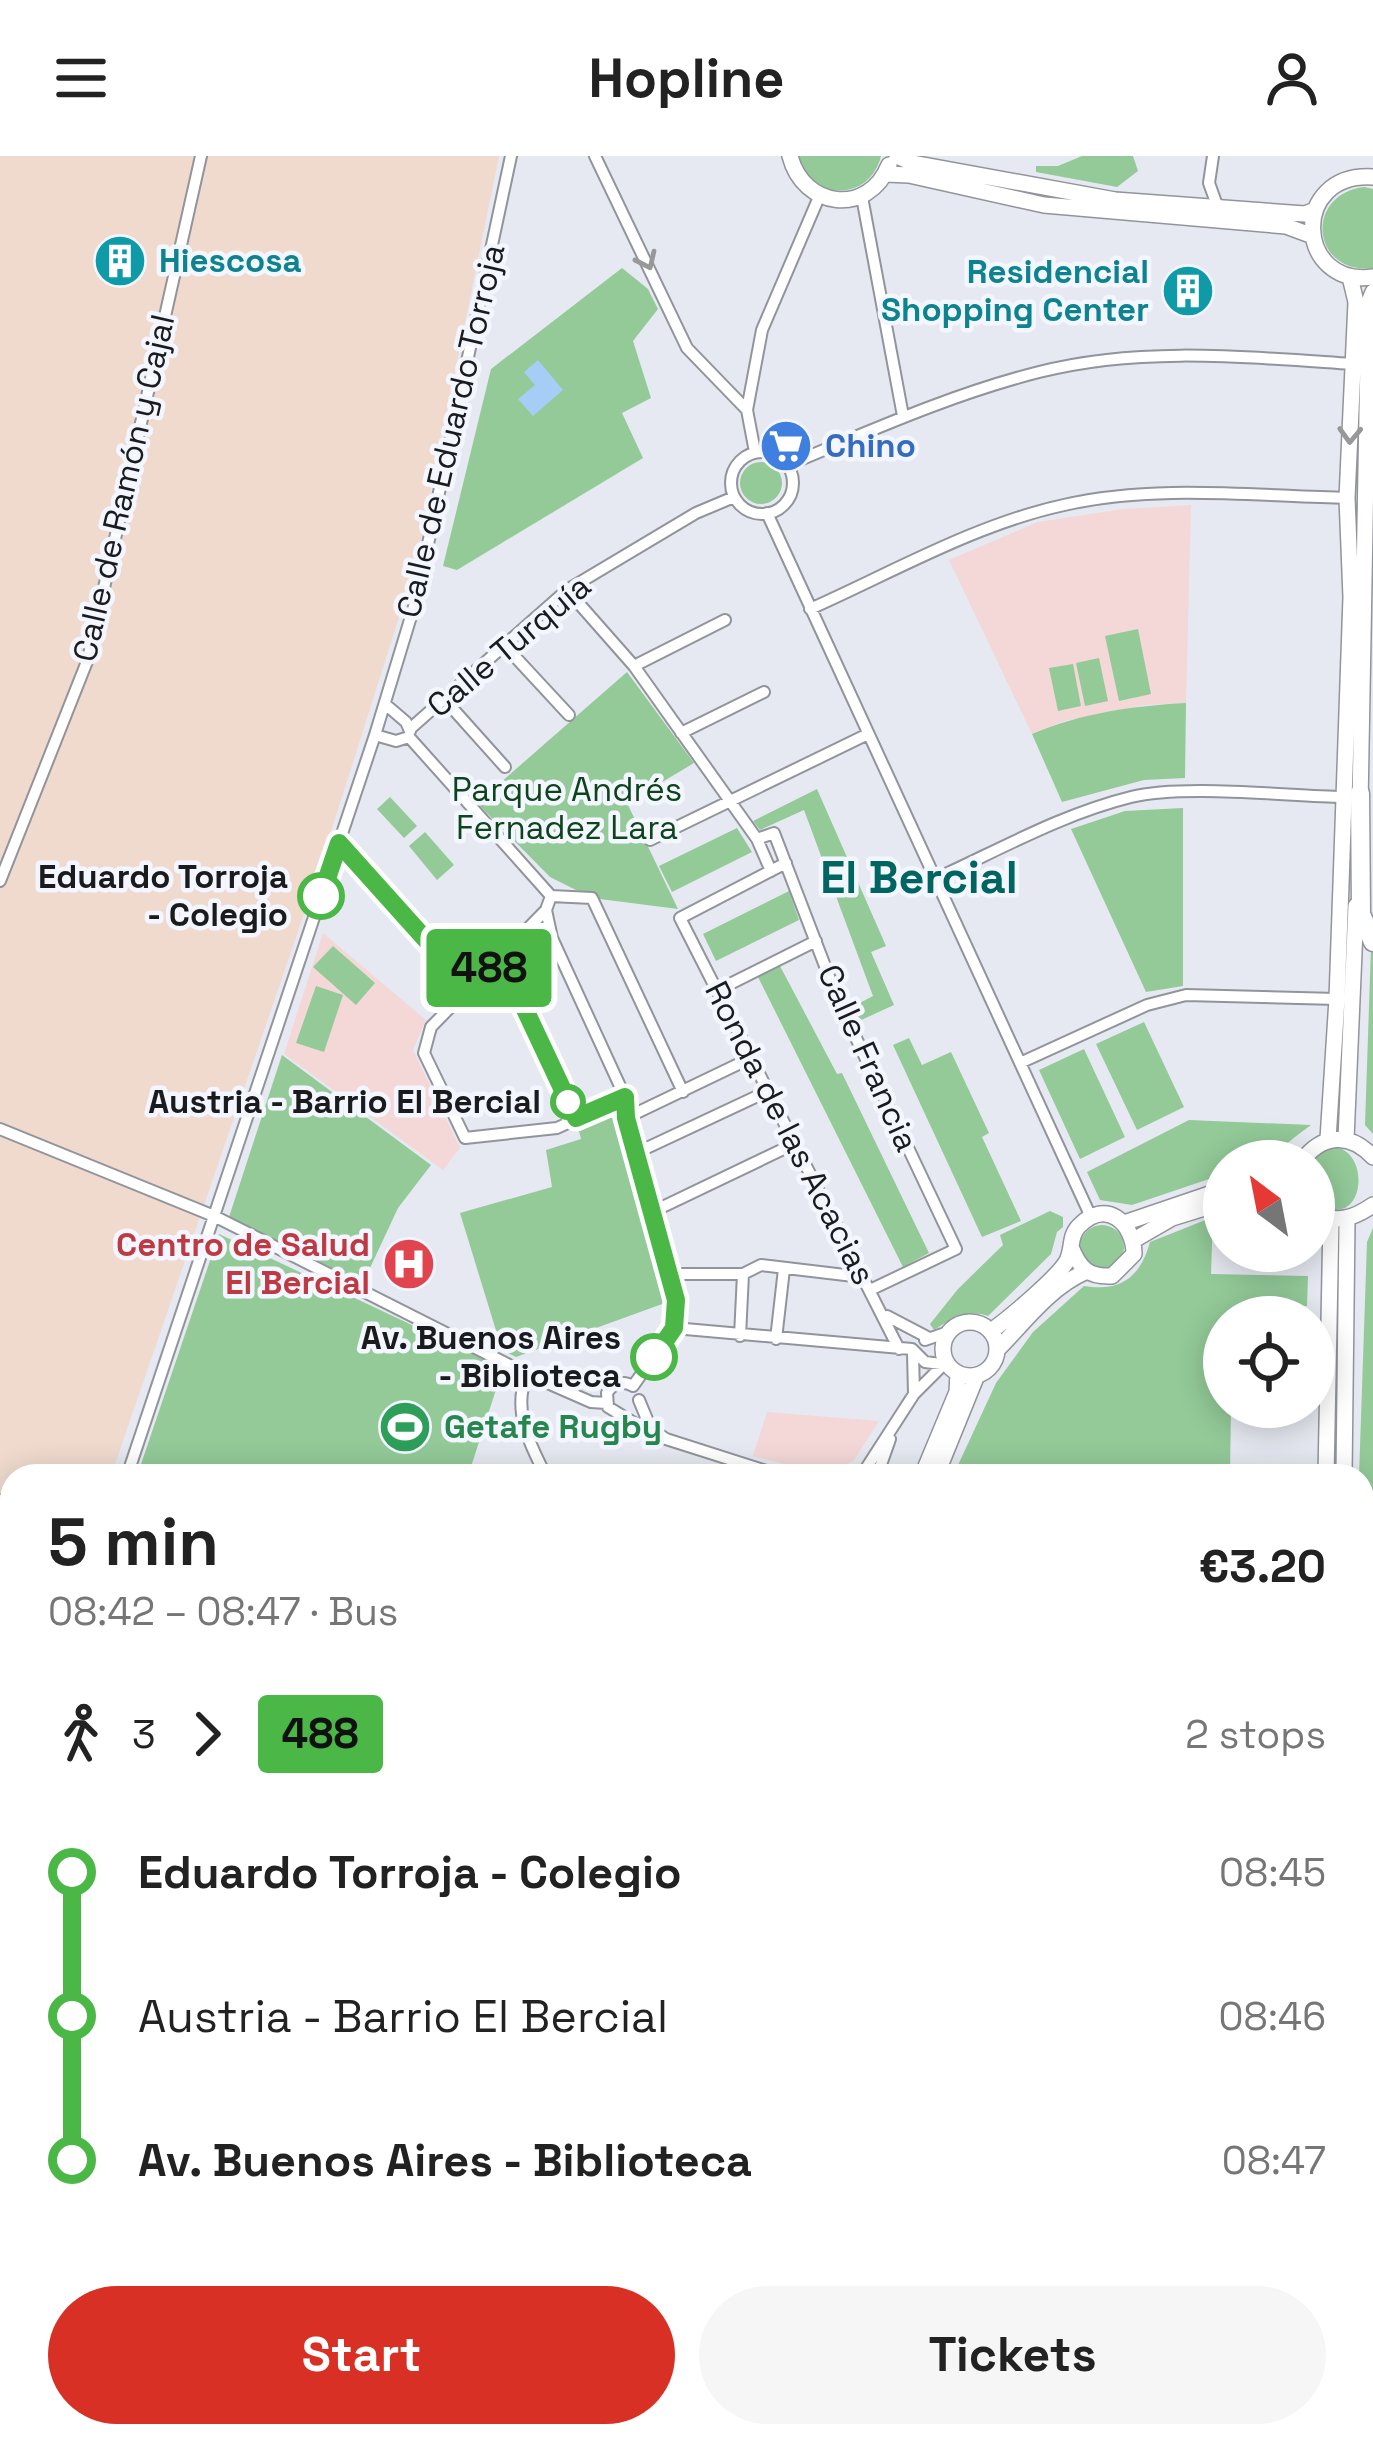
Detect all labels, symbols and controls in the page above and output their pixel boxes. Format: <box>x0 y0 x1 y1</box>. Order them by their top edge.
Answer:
text: Hopline <box>588 44 785 113</box>
icon: menu <box>48 45 114 111</box>
icon: person <box>1259 45 1325 111</box>
building icon: Hiescosa <box>92 233 148 289</box>
place label: Hiescosa <box>159 240 302 282</box>
street label: Calle de Eduardo Torroja <box>388 240 514 622</box>
one-way arrow <box>633 249 656 270</box>
place label: Residencial Shopping Center <box>881 251 1149 331</box>
building icon: Residencial Shopping Center <box>1160 263 1216 319</box>
street label: Calle de Ramón y Cajal <box>64 310 184 666</box>
supermarket icon: Chino <box>758 418 814 474</box>
place label: Chino <box>825 425 916 467</box>
one-way arrow <box>1337 426 1363 445</box>
street label: Calle Turquía <box>419 565 599 727</box>
park label: Parque Andrés Fernadez Lara <box>452 769 682 849</box>
district label: El Bercial <box>820 849 1018 906</box>
place label: Eduardo Torroja - Colegio <box>38 856 288 936</box>
marker: Eduardo Torroja - Colegio <box>299 874 343 918</box>
line badge: 488 <box>420 929 558 1007</box>
text: 488 <box>450 941 528 994</box>
street label: Calle Francia <box>808 958 928 1158</box>
street label: Ronda de las Acacias <box>695 974 885 1292</box>
place label: Austria - Barrio El Bercial <box>148 1081 541 1123</box>
marker: Austria - Barrio El Bercial <box>552 1086 584 1118</box>
north arrow <box>1203 1140 1335 1272</box>
map controls <box>1203 1140 1335 1428</box>
place label: Centro de Salud El Bercial <box>116 1224 370 1304</box>
hospital icon: Centro de Salud El Bercial <box>381 1236 437 1292</box>
button: locate <box>1203 1296 1335 1428</box>
place label: Av. Buenos Aires - Biblioteca <box>361 1317 621 1397</box>
marker: Av. Buenos Aires - Biblioteca <box>632 1335 676 1379</box>
sports icon: Getafe Rugby <box>377 1399 433 1455</box>
place label: Getafe Rugby <box>444 1406 662 1448</box>
text: 5 min <box>48 1500 219 1584</box>
text: €3.20 <box>1199 1538 1326 1595</box>
text: 08:42 – 08:47 · Bus <box>48 1587 398 1636</box>
icon: walk <box>48 1701 114 1767</box>
icon: forward <box>174 1701 240 1767</box>
text: 488 <box>282 1707 359 1760</box>
text: 3 <box>132 1710 156 1759</box>
text: 2 stops <box>1185 1710 1326 1759</box>
text: Eduardo Torroja - Colegio <box>138 1844 682 1901</box>
text: 08:45 <box>1219 1848 1326 1897</box>
text: Austria - Barrio El Bercial <box>138 1988 668 2045</box>
text: 08:46 <box>1219 1992 1326 2041</box>
text: Av. Buenos Aires - Biblioteca <box>138 2132 752 2189</box>
text: 08:47 <box>1222 2136 1326 2185</box>
button: Start <box>48 2286 675 2424</box>
button: Tickets <box>699 2286 1326 2424</box>

